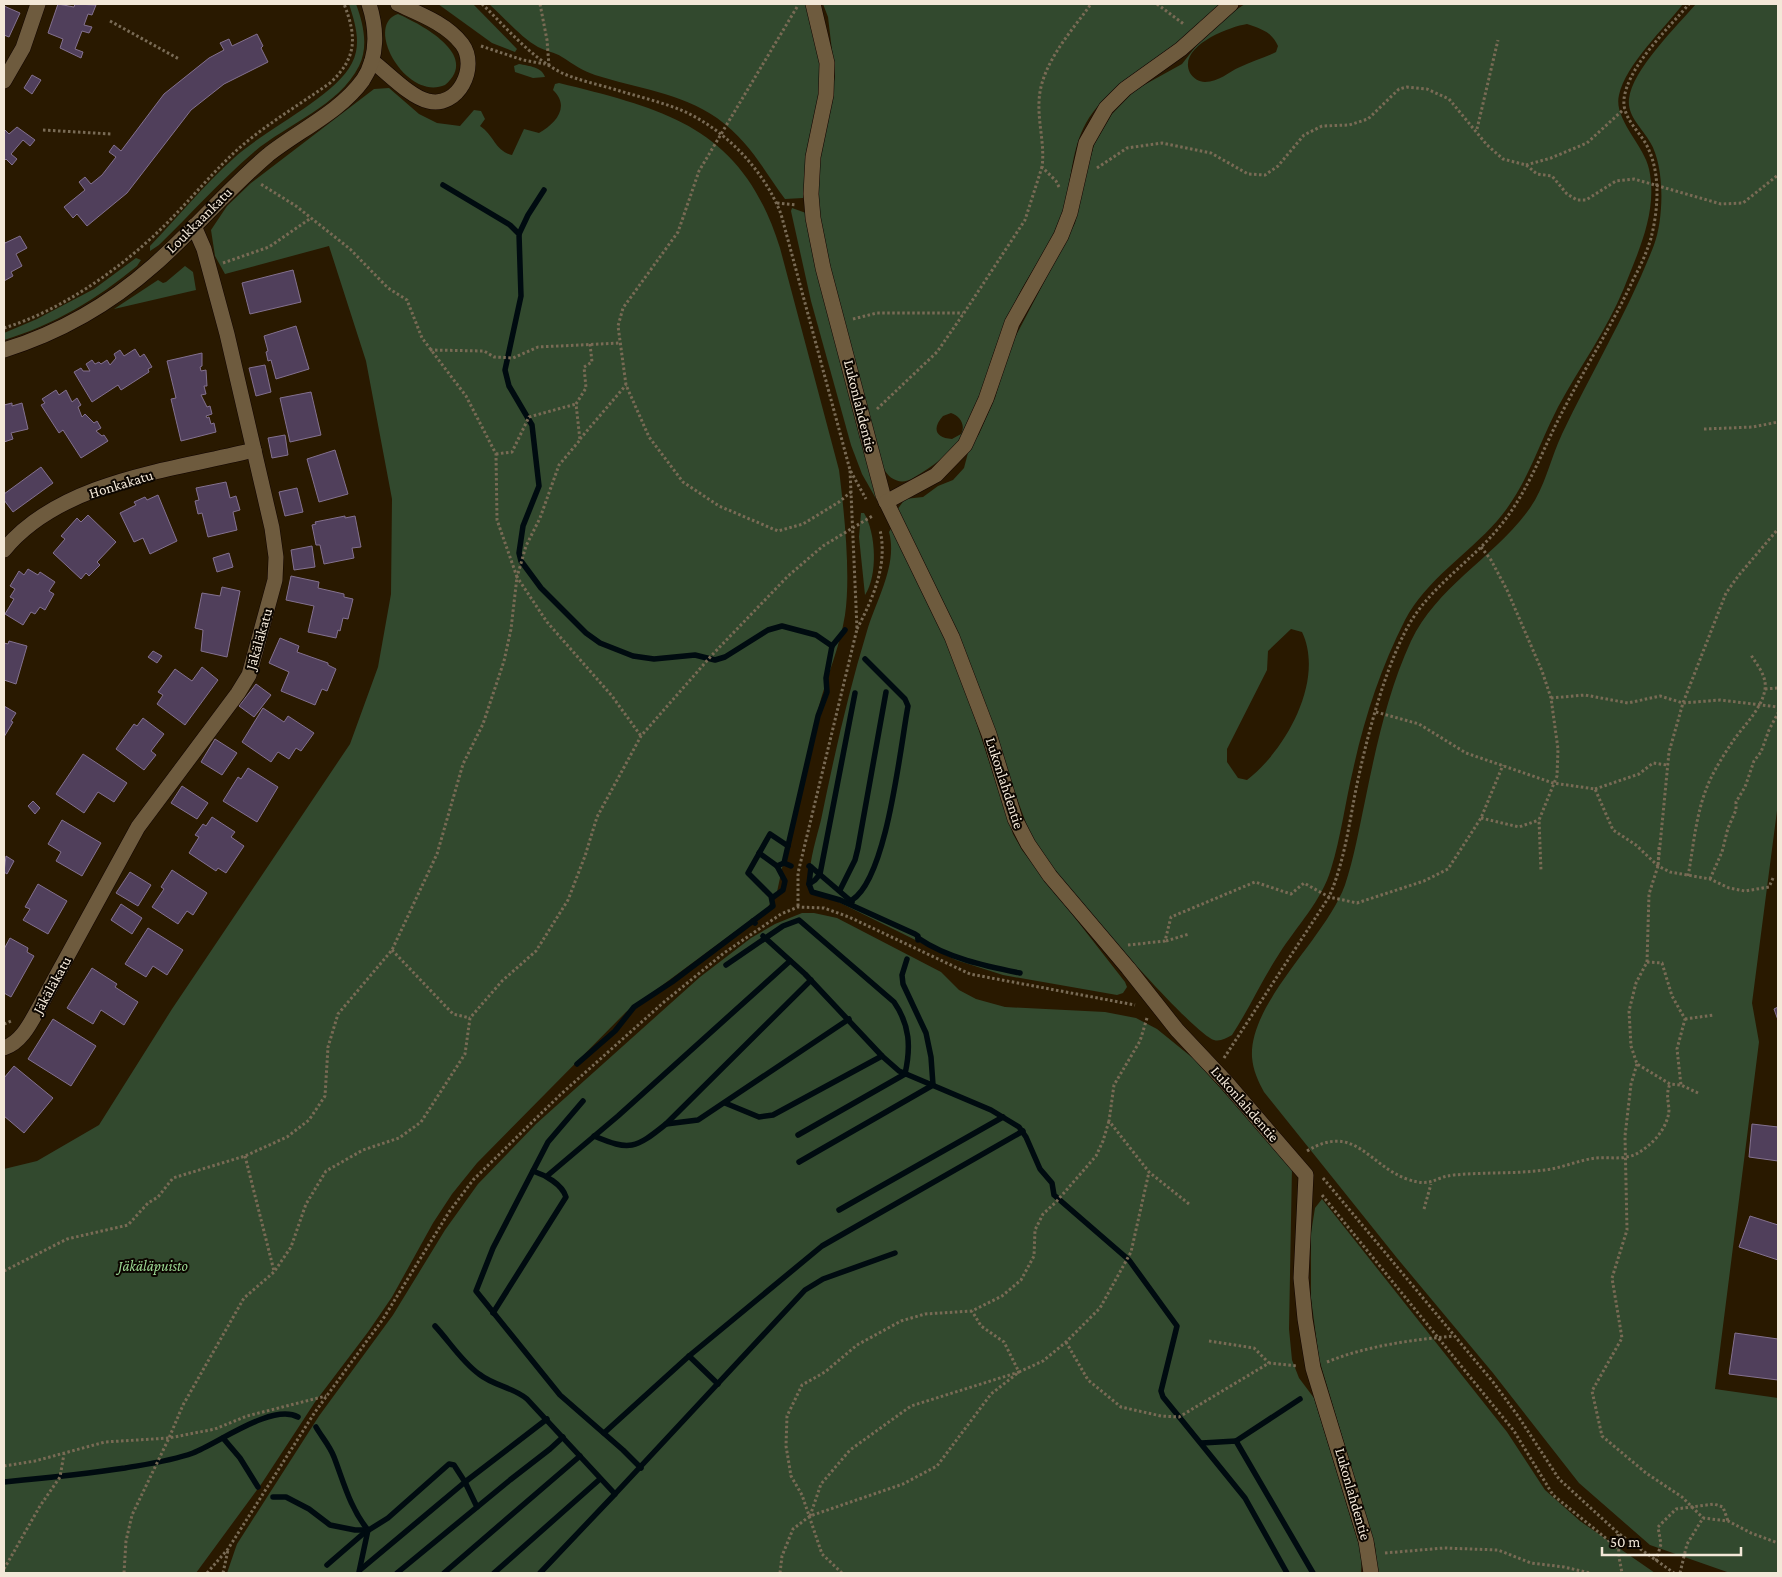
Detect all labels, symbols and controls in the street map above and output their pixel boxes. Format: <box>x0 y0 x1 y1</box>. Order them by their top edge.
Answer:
street label: Loukkaankatu <box>163 184 235 256</box>
street label: Lukonlahdentie <box>841 358 879 454</box>
street label: Honkakatu <box>87 467 155 501</box>
street label: Jäkäläkatu <box>242 606 276 674</box>
street label: Lukonlahdentie <box>983 735 1027 831</box>
street label: Jäkäläkatu <box>29 953 75 1019</box>
street label: Lukonlahdentie <box>1208 1063 1282 1145</box>
park label: Jäkäläpuisto <box>115 1258 188 1275</box>
street label: Lukonlahdentie <box>1332 1446 1374 1542</box>
scale bar <box>1602 1524 1741 1556</box>
text: 50 m <box>1610 1534 1640 1550</box>

